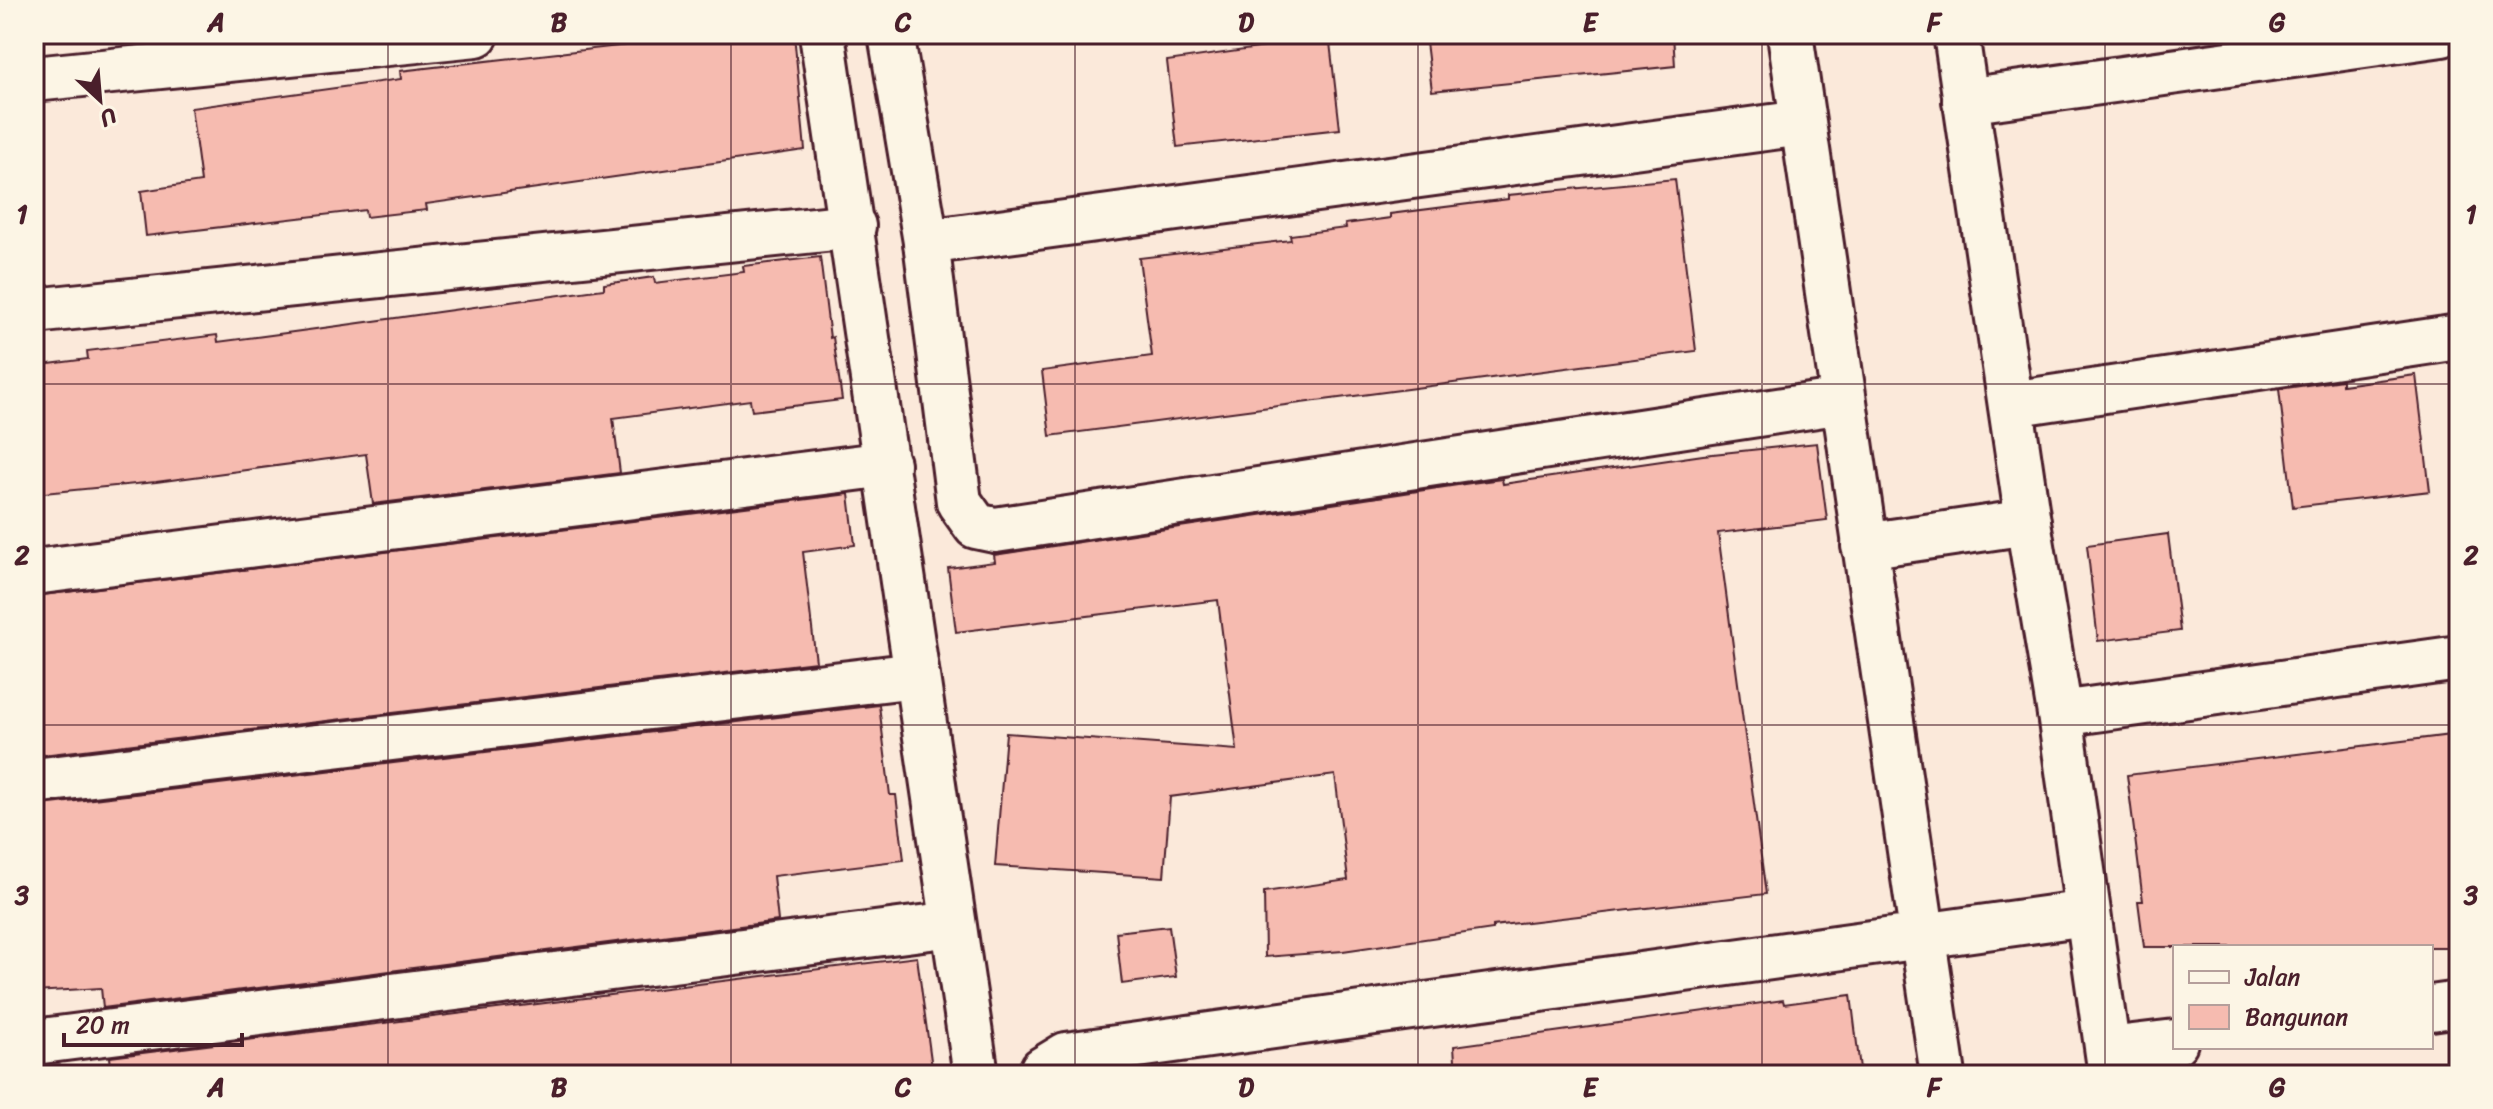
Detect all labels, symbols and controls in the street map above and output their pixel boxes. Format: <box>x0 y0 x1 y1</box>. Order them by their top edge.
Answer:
text: A <box>206 0 225 45</box>
text: B <box>551 0 568 45</box>
text: C <box>894 0 912 45</box>
text: D <box>1238 0 1254 45</box>
text: E <box>1583 0 1600 45</box>
text: F <box>1926 0 1943 45</box>
text: G <box>2269 0 2286 45</box>
north arrow <box>60 60 140 140</box>
text: U <box>92 97 124 139</box>
text: 1 <box>16 191 28 237</box>
text: 1 <box>2465 191 2477 237</box>
text: 2 <box>13 532 30 578</box>
text: 2 <box>2462 532 2479 578</box>
text: 3 <box>14 872 30 918</box>
text: 3 <box>2463 872 2479 918</box>
legend <box>2173 945 2433 1049</box>
text: Jalan <box>2244 956 2300 998</box>
text: Bangunan <box>2245 996 2348 1038</box>
scale bar <box>64 997 242 1047</box>
text: 20 m <box>76 1004 130 1046</box>
text: A <box>206 1064 225 1109</box>
text: B <box>551 1064 568 1109</box>
text: C <box>894 1064 912 1109</box>
text: D <box>1238 1064 1254 1109</box>
text: E <box>1583 1064 1600 1109</box>
text: F <box>1926 1064 1943 1109</box>
text: G <box>2269 1064 2286 1109</box>

